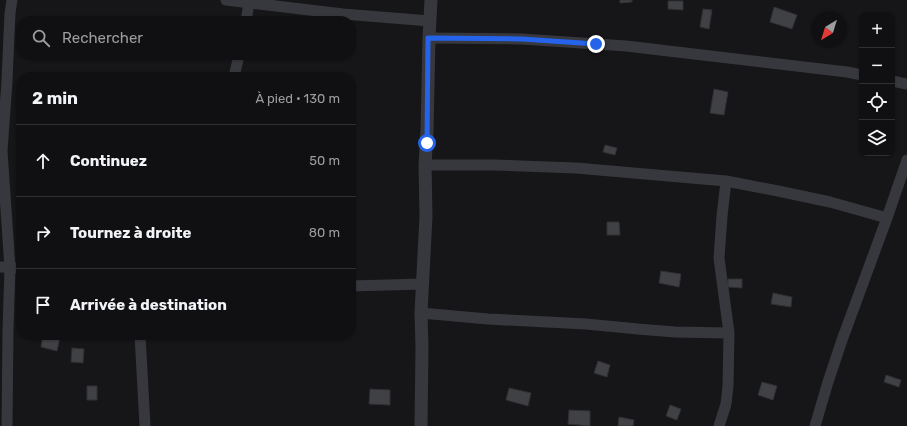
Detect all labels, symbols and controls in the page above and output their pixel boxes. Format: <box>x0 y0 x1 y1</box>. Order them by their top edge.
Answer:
north arrow <box>811 12 847 48</box>
map controls <box>859 12 895 156</box>
button: + <box>859 12 895 48</box>
search box <box>16 16 356 60</box>
icon: search <box>30 27 52 49</box>
text: Rechercher <box>62 29 143 47</box>
route end <box>587 35 605 53</box>
button: − <box>859 48 895 84</box>
button: locate <box>859 84 895 120</box>
text: 2 min <box>32 88 78 108</box>
text: À pied · 130 m <box>256 91 340 106</box>
button: layers <box>859 120 895 156</box>
route start <box>418 134 436 152</box>
icon: ahead <box>32 150 54 172</box>
text: Continuez <box>70 152 147 170</box>
text: 50 m <box>309 153 340 168</box>
icon: right <box>32 222 54 244</box>
text: Tournez à droite <box>70 224 191 242</box>
text: 80 m <box>309 225 340 240</box>
icon: arrive <box>32 294 54 316</box>
text: Arrivée à destination <box>70 296 227 314</box>

